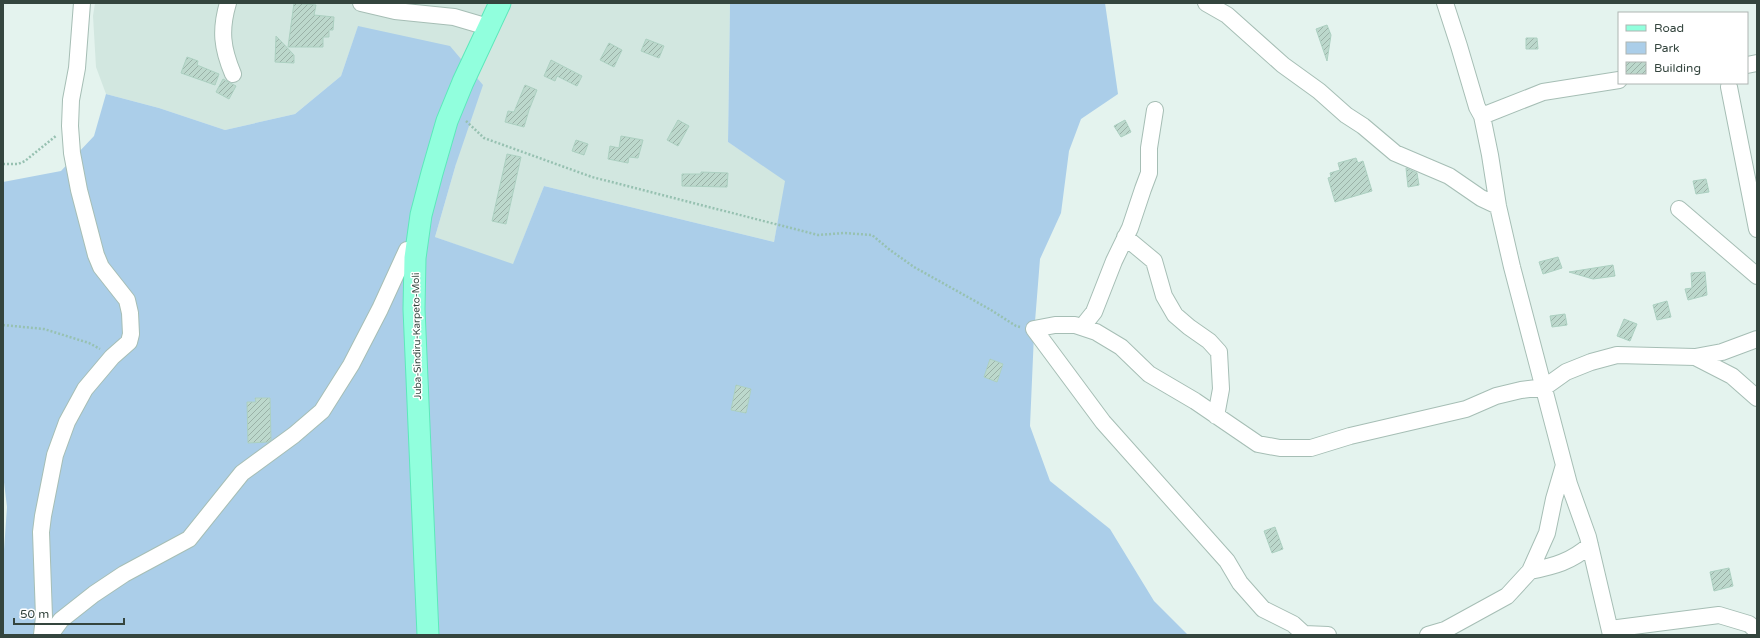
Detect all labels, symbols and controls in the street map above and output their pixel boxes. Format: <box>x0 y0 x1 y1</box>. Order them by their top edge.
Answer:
legend <box>1618 12 1748 84</box>
text: Road <box>1654 21 1684 35</box>
text: Park <box>1654 41 1680 55</box>
text: Building <box>1654 61 1701 75</box>
street label: Juba-Sindiru-Karpeto-Moli <box>410 273 424 399</box>
scale bar <box>14 600 124 626</box>
text: 50 m <box>20 607 49 621</box>

